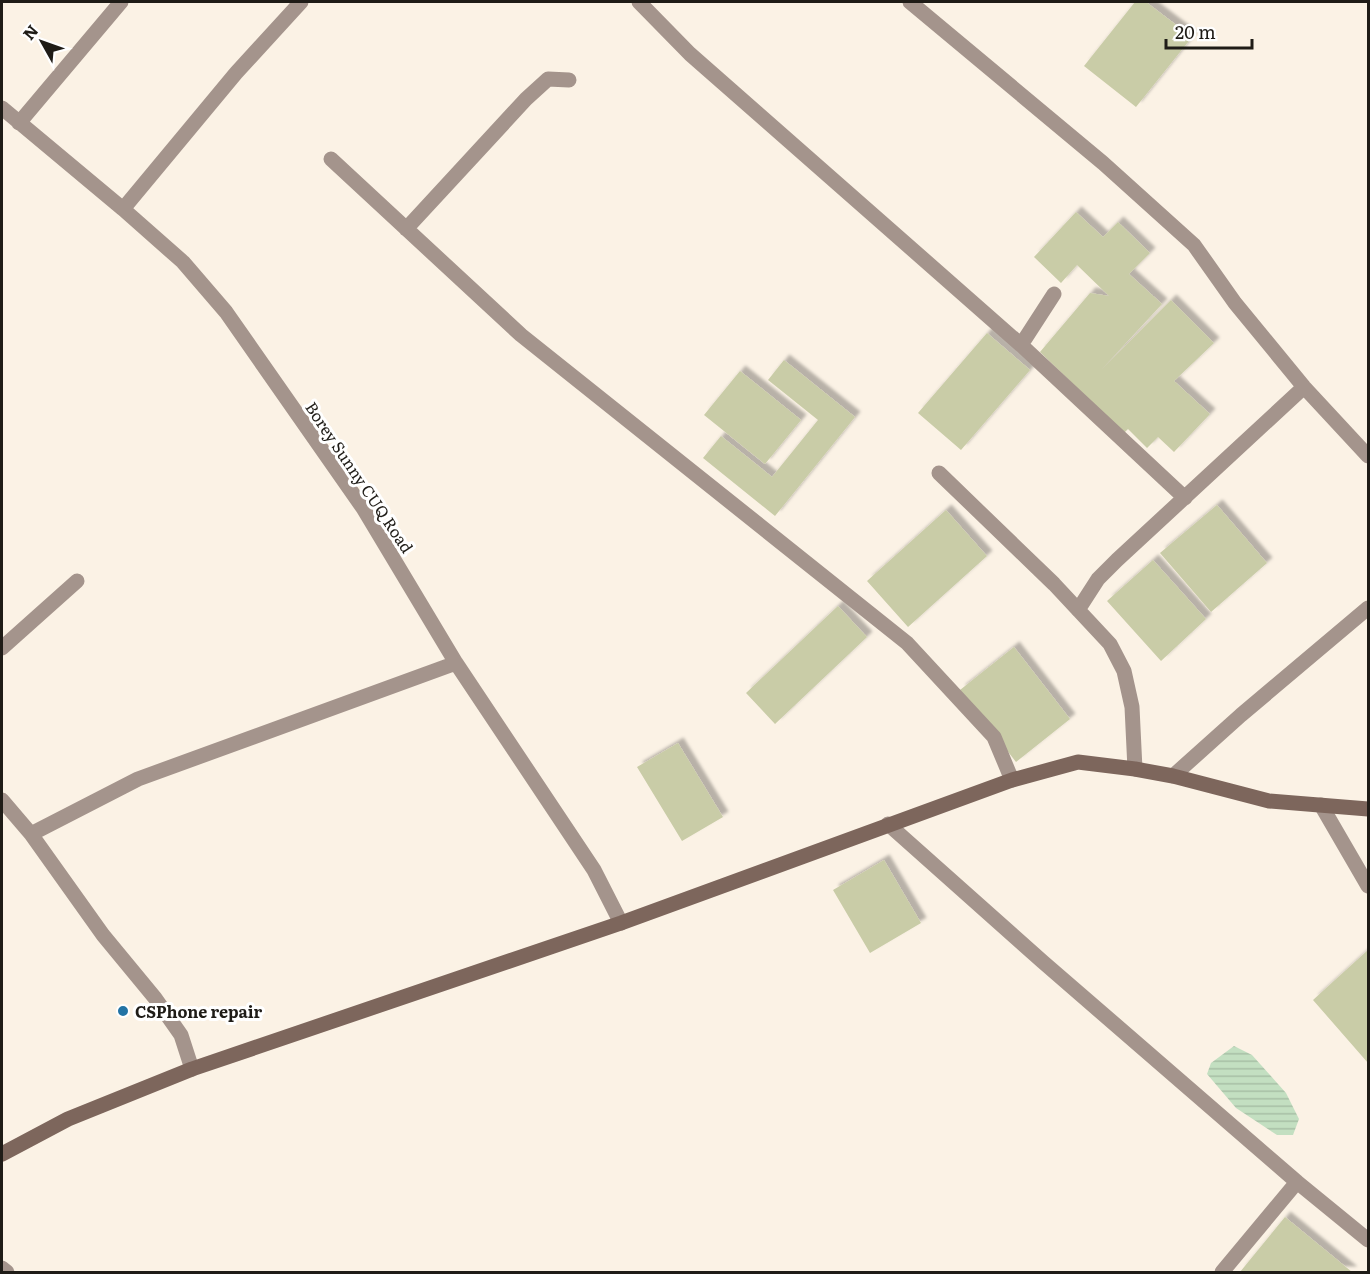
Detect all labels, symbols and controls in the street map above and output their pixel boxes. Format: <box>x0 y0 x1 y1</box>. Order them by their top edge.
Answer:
north arrow <box>12 12 72 72</box>
scale bar <box>1166 12 1252 50</box>
text: 20 m <box>1175 18 1216 45</box>
text: N <box>16 19 43 45</box>
street label: Borey Sunny CUQ Road <box>300 396 420 558</box>
place label: CSPhone repair <box>135 999 263 1023</box>
marker: CSPhone repair <box>116 1004 130 1018</box>

